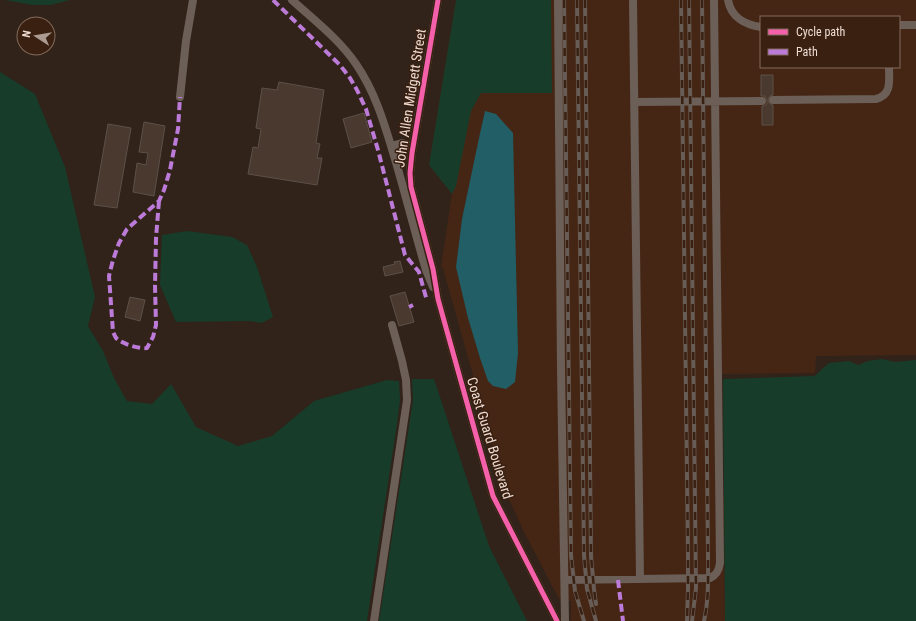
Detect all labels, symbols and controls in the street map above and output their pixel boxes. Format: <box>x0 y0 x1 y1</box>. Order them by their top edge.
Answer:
north arrow <box>16 16 56 56</box>
legend <box>760 16 900 68</box>
text: Cycle path <box>796 25 846 39</box>
street label: John Allen Midgett Street <box>391 28 429 168</box>
text: N <box>20 29 34 39</box>
text: Path <box>796 45 818 59</box>
street label: Coast Guard Boulevard <box>464 375 516 501</box>

